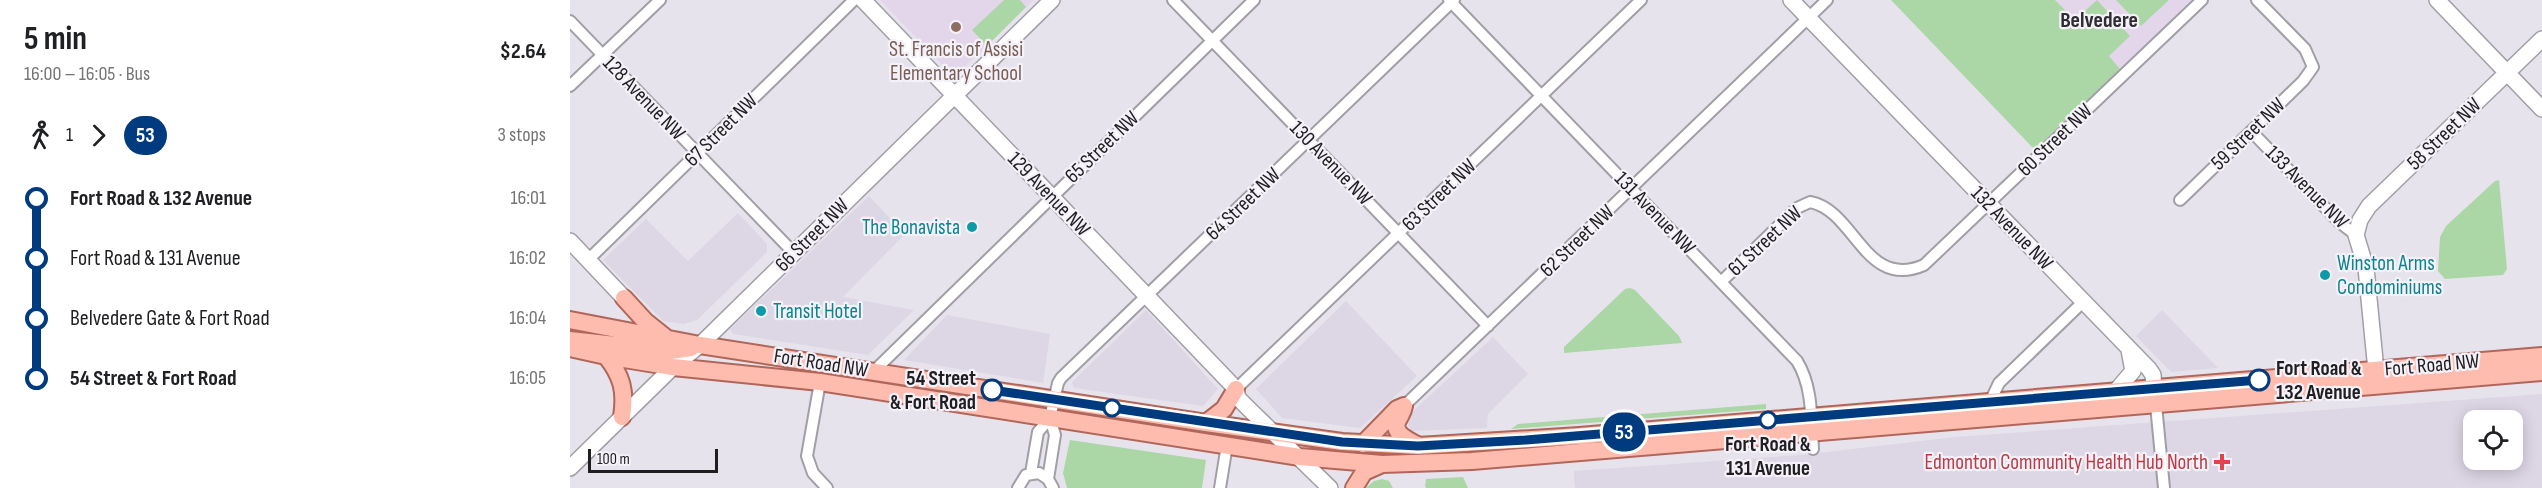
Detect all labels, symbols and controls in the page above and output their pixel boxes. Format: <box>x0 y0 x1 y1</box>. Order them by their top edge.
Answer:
district label: Belvedere <box>2060 7 2138 34</box>
text: 5 min <box>24 19 87 59</box>
marker: St. Francis of Assisi Elementary School <box>949 20 963 34</box>
place label: St. Francis of Assisi Elementary School <box>889 37 1023 86</box>
text: $2.64 <box>500 38 546 65</box>
street label: 128 Avenue NW <box>598 51 691 146</box>
text: 16:00 – 16:05 · Bus <box>24 62 150 86</box>
street label: 67 Street NW <box>679 88 763 172</box>
street label: 59 Street NW <box>2206 92 2290 175</box>
street label: 58 Street NW <box>2402 92 2486 175</box>
street label: 60 Street NW <box>2013 98 2098 182</box>
street label: 65 Street NW <box>1060 105 1144 188</box>
street label: 130 Avenue NW <box>1285 116 1378 211</box>
icon: walk <box>24 119 57 152</box>
icon: forward <box>82 119 115 152</box>
text: 1 <box>66 123 73 147</box>
text: 53 <box>136 123 155 148</box>
text: 3 stops <box>498 123 546 147</box>
street label: 133 Avenue NW <box>2260 140 2354 234</box>
street label: 129 Avenue NW <box>1003 146 1096 242</box>
street label: 63 Street NW <box>1397 153 1481 236</box>
street label: 64 Street NW <box>1201 162 1286 246</box>
street label: 131 Avenue NW <box>1609 166 1701 260</box>
street label: 132 Avenue NW <box>1966 181 2058 275</box>
text: Fort Road & 132 Avenue <box>70 185 252 212</box>
text: 16:01 <box>511 186 546 210</box>
street label: 66 Street NW <box>770 193 854 277</box>
street label: 62 Street NW <box>1535 199 1620 282</box>
street label: 61 Street NW <box>1723 200 1807 281</box>
place label: The Bonavista <box>862 215 960 240</box>
marker: The Bonavista <box>965 220 979 234</box>
text: Fort Road & 131 Avenue <box>70 245 241 272</box>
text: 16:02 <box>509 246 546 270</box>
place label: Winston Arms Condominiums <box>2337 251 2442 300</box>
marker: Winston Arms Condominiums <box>2318 268 2332 282</box>
place label: Transit Hotel <box>773 299 862 324</box>
marker: Transit Hotel <box>754 304 768 318</box>
text: Belvedere Gate & Fort Road <box>70 305 270 332</box>
text: 16:04 <box>509 306 546 330</box>
street label: Fort Road NW <box>772 343 870 383</box>
street label: Fort Road NW <box>2384 348 2481 382</box>
place label: Fort Road & 132 Avenue <box>2276 356 2362 405</box>
text: 54 Street & Fort Road <box>70 365 237 392</box>
text: 16:05 <box>510 366 546 390</box>
place label: 54 Street & Fort Road <box>890 366 976 415</box>
marker: Fort Road & 132 Avenue <box>2248 369 2270 391</box>
marker: 54 Street & Fort Road <box>981 379 1003 401</box>
unlabelled marker <box>1103 399 1121 417</box>
map controls <box>2463 410 2523 470</box>
button: locate <box>2463 410 2523 470</box>
marker: Fort Road & 131 Avenue <box>1759 411 1777 429</box>
line badge: 53 <box>1597 412 1651 452</box>
text: 53 <box>1615 420 1633 445</box>
place label: Fort Road & 131 Avenue <box>1725 432 1811 481</box>
scale bar <box>588 446 718 474</box>
text: 100 m <box>597 450 630 469</box>
place label: Edmonton Community Health Hub North <box>1924 450 2208 475</box>
marker: Edmonton Community Health Hub North <box>2213 453 2231 471</box>

